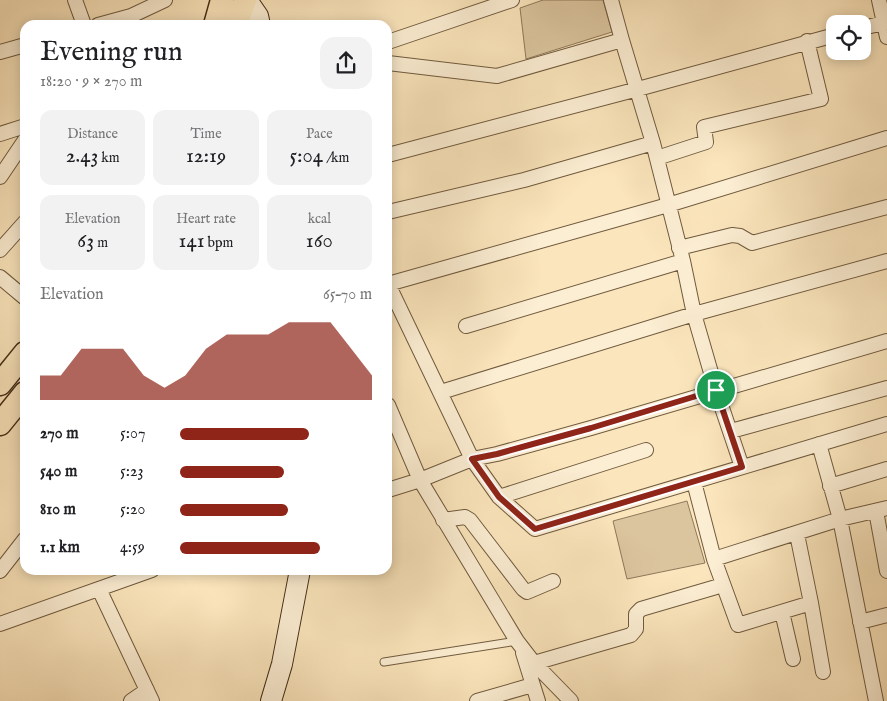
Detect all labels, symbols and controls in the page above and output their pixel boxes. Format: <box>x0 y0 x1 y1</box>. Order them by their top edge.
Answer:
map controls <box>826 15 871 60</box>
button: locate <box>826 15 871 60</box>
text: Evening run <box>40 35 183 70</box>
button: share <box>320 37 372 89</box>
text: 18:20 · 9 × 270 m <box>40 72 142 92</box>
text: Distance <box>67 125 118 143</box>
text: Time <box>190 125 222 143</box>
text: Pace <box>306 125 333 143</box>
text: 2.43 <box>66 143 98 170</box>
text: 12:19 <box>186 143 226 170</box>
text: 5:04 <box>289 143 323 170</box>
text: km <box>98 149 120 167</box>
text: /km <box>323 149 349 167</box>
text: Elevation <box>65 210 120 228</box>
text: Heart rate <box>176 210 236 228</box>
text: kcal <box>308 210 331 228</box>
text: 63 <box>77 228 94 255</box>
text: 141 <box>179 228 205 255</box>
text: 160 <box>306 228 333 255</box>
text: m <box>94 234 108 252</box>
text: bpm <box>205 234 233 252</box>
text: Elevation <box>40 285 103 305</box>
text: 65–70 m <box>323 285 372 305</box>
pin <box>695 369 737 411</box>
icon: arrive <box>702 376 730 404</box>
text: 270 m <box>40 424 79 444</box>
text: 5:07 <box>120 424 145 444</box>
text: 540 m <box>40 462 77 482</box>
text: 5:23 <box>120 462 144 482</box>
text: 810 m <box>40 500 76 520</box>
text: 5:20 <box>120 500 145 520</box>
text: 1.1 km <box>40 538 80 558</box>
text: 4:59 <box>120 538 145 558</box>

